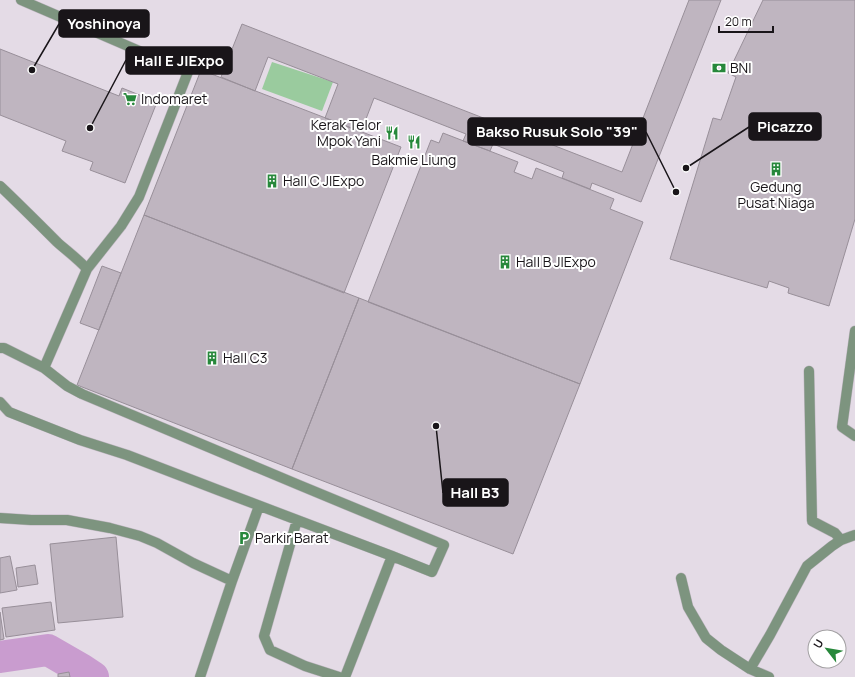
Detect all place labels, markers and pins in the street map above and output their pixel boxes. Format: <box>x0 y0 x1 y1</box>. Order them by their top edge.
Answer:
callout: Yoshinoya <box>59 10 149 37</box>
callout: Hall E JIExpo <box>126 47 232 74</box>
place label: BNI <box>730 58 751 77</box>
bank icon: BNI <box>711 60 727 76</box>
place label: Indomaret <box>141 89 208 108</box>
supermarket icon: Indomaret <box>122 91 138 107</box>
callout: Picazzo <box>749 113 821 140</box>
place label: Kerak Telor Mpok Yani <box>311 115 381 150</box>
callout: Bakso Rusuk Solo "39" <box>468 118 646 145</box>
restaurant icon: Kerak Telor Mpok Yani <box>384 125 400 141</box>
restaurant icon: Bakmie Liung <box>406 134 422 150</box>
place label: Bakmie Liung <box>372 150 456 169</box>
building icon: Gedung Pusat Niaga <box>768 161 784 177</box>
place label: Hall C JIExpo <box>283 171 364 190</box>
building icon: Hall C JIExpo <box>264 173 280 189</box>
place label: Gedung Pusat Niaga <box>738 177 815 212</box>
place label: Hall B JIExpo <box>516 252 596 271</box>
building icon: Hall B JIExpo <box>497 254 513 270</box>
place label: Hall C3 <box>223 348 267 367</box>
building icon: Hall C3 <box>204 350 220 366</box>
callout: Hall B3 <box>443 479 508 506</box>
place label: Parkir Barat <box>255 528 329 547</box>
parking icon: Parkir Barat <box>236 530 252 546</box>

